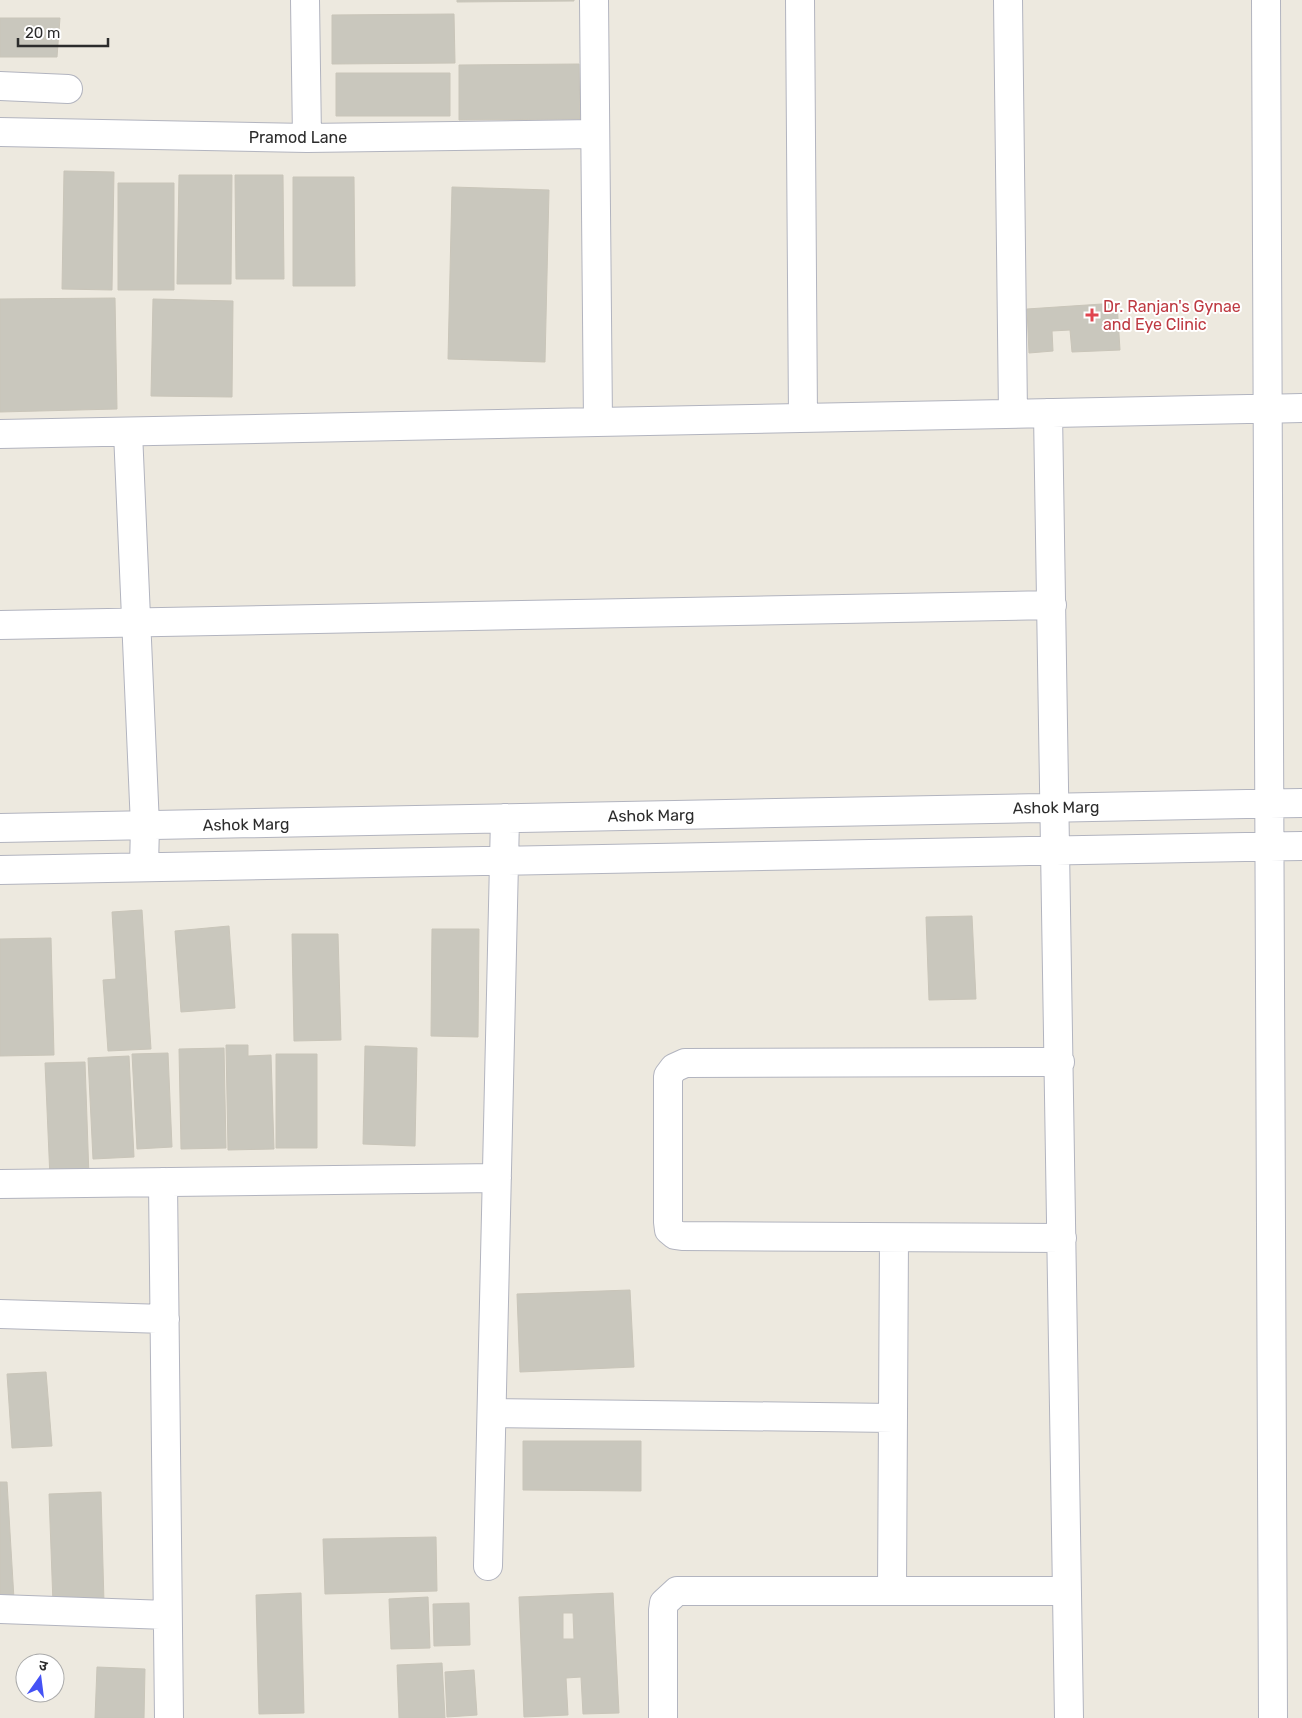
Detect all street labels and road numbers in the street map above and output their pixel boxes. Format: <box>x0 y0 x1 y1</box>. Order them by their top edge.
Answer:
street label: Pramod Lane <box>249 128 347 147</box>
street label: Ashok Marg <box>1012 797 1100 818</box>
street label: Ashok Marg <box>607 805 695 826</box>
street label: Ashok Marg <box>202 814 290 835</box>

